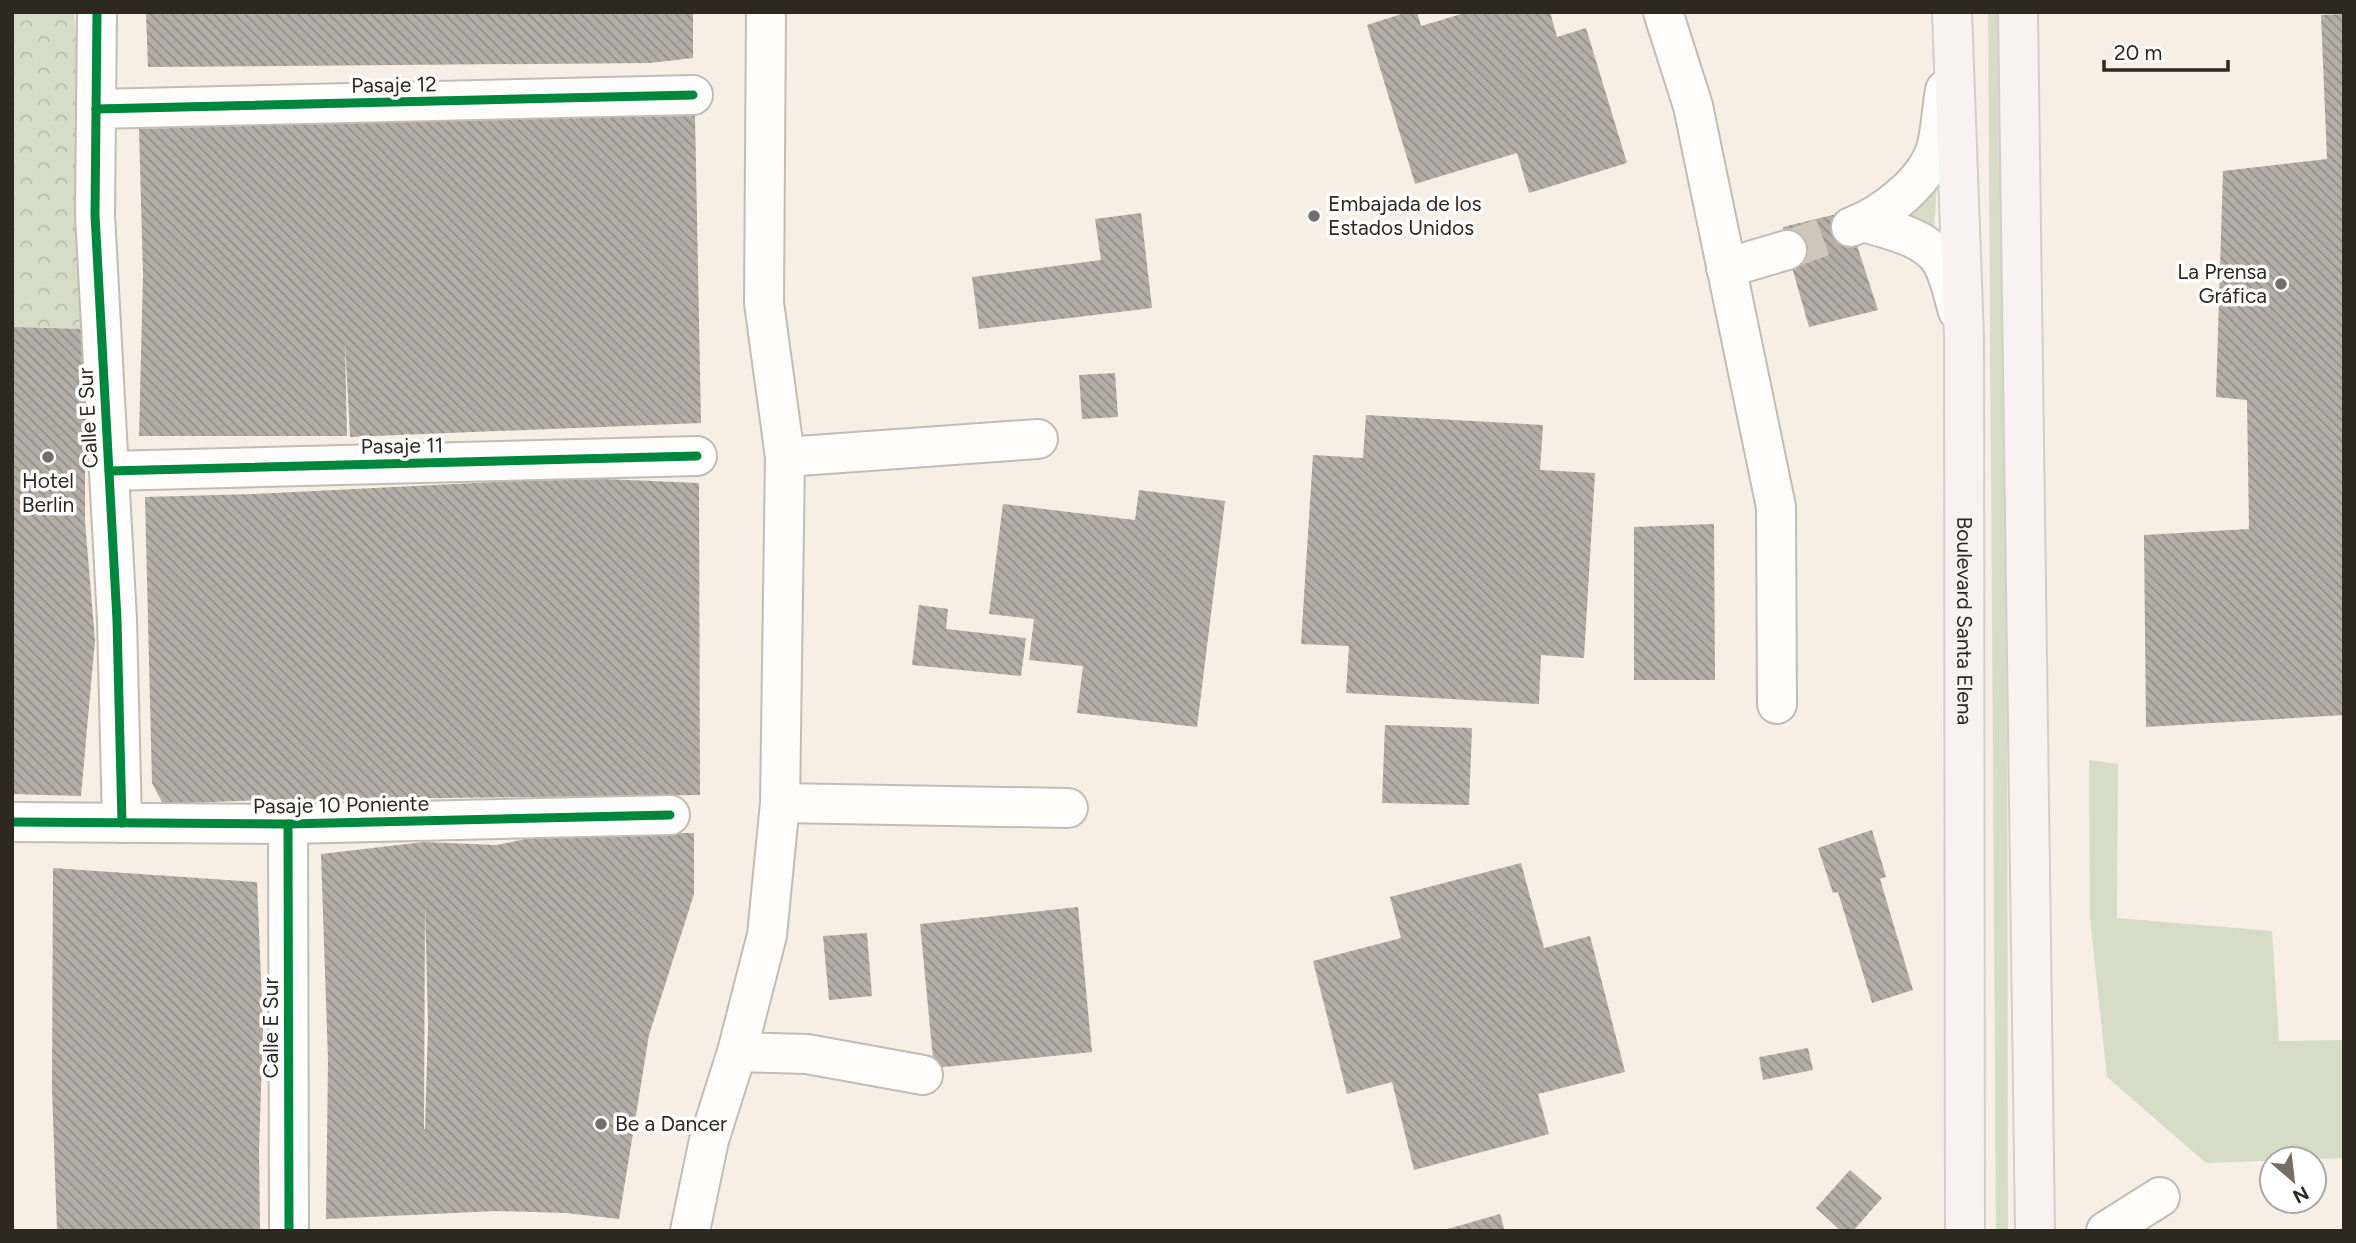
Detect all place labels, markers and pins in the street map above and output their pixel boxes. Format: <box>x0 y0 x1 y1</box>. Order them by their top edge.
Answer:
place label: Embajada de los Estados Unidos <box>1328 191 1481 240</box>
marker: Embajada de los Estados Unidos <box>1306 208 1322 224</box>
place label: La Prensa Gráfica <box>2177 259 2267 308</box>
marker: La Prensa Gráfica <box>2273 276 2289 292</box>
marker: Hotel Berlin <box>40 449 56 465</box>
place label: Hotel Berlin <box>22 468 74 517</box>
place label: Be a Dancer <box>615 1111 727 1136</box>
marker: Be a Dancer <box>593 1116 609 1132</box>

